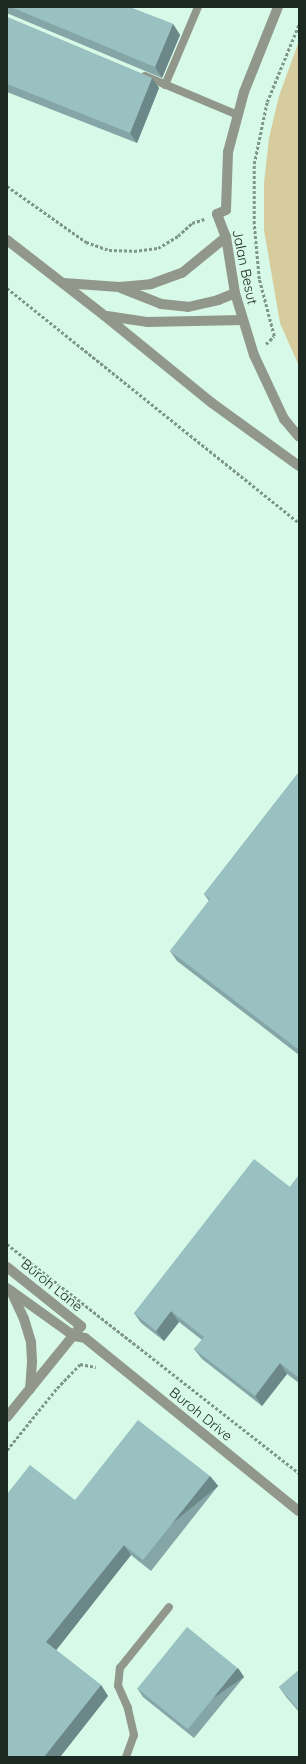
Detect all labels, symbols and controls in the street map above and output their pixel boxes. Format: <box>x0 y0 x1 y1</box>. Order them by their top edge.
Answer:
street label: Jalan Besut <box>229 228 261 306</box>
street label: Buroh Lane <box>18 1255 86 1315</box>
street label: Buroh Drive <box>166 1384 236 1444</box>

